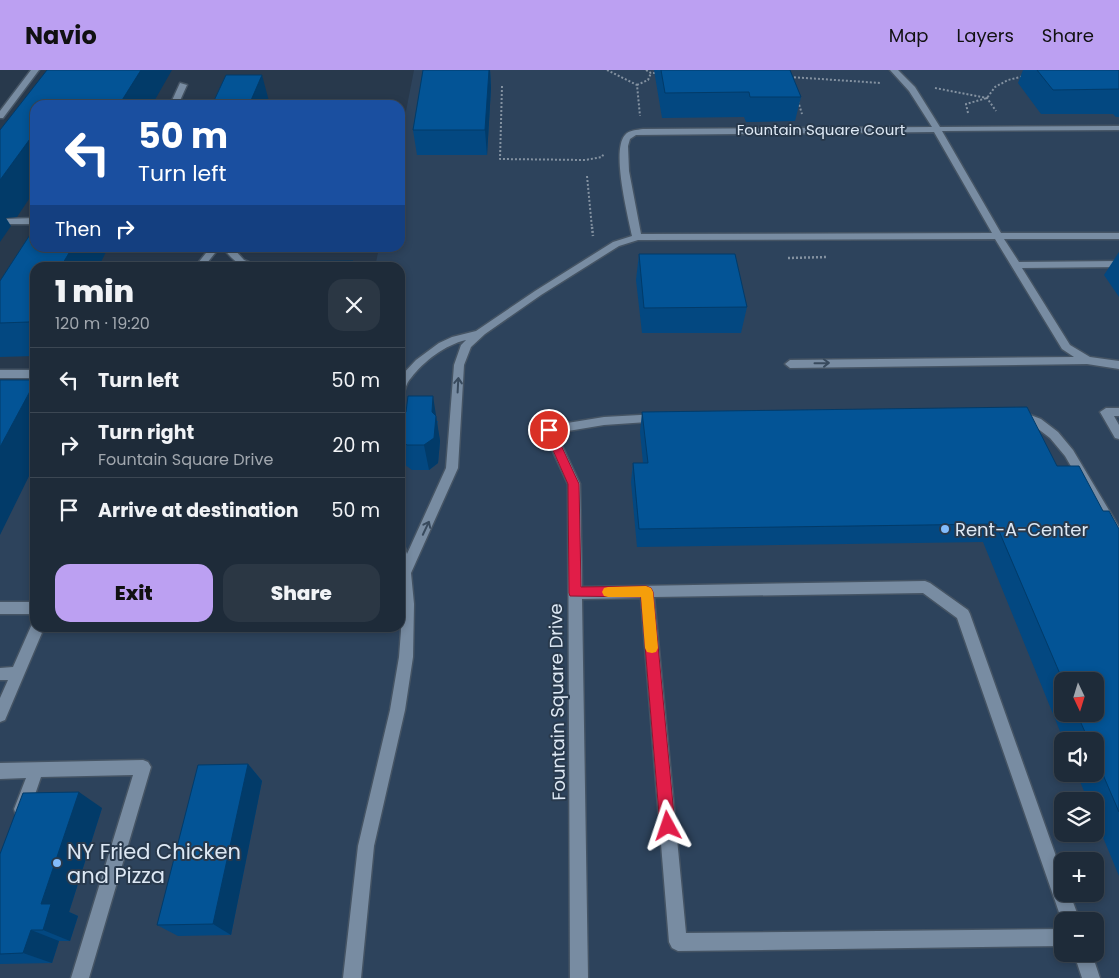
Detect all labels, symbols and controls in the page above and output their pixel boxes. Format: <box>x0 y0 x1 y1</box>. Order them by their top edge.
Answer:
text: Navio <box>25 19 97 52</box>
text: Map <box>889 23 929 48</box>
text: Layers <box>957 23 1014 48</box>
text: Share <box>1042 23 1094 48</box>
text: 50 m <box>138 111 228 160</box>
street label: Fountain Square Court <box>737 119 905 140</box>
icon: left <box>55 120 120 185</box>
text: Turn left <box>138 158 226 189</box>
icon: right <box>111 215 139 243</box>
text: Then <box>55 216 101 243</box>
text: 1 min <box>55 270 134 313</box>
button: close <box>328 279 380 331</box>
text: 120 m · 19:20 <box>55 312 150 335</box>
one-way arrow <box>814 358 830 368</box>
icon: left <box>55 366 83 394</box>
text: Turn left <box>98 367 179 394</box>
text: 50 m <box>331 367 380 394</box>
one-way arrow <box>454 377 463 393</box>
pin <box>528 409 570 451</box>
icon: arrive <box>535 416 563 444</box>
text: Turn right <box>98 419 194 446</box>
icon: right <box>55 431 83 459</box>
text: 20 m <box>332 432 380 459</box>
text: Fountain Square Drive <box>98 448 273 471</box>
icon: arrive <box>55 496 83 524</box>
text: Arrive at destination <box>98 497 299 524</box>
text: 50 m <box>331 497 380 524</box>
place label: Rent-A-Center <box>955 517 1088 542</box>
one-way arrow <box>421 520 431 535</box>
marker: Rent-A-Center <box>939 523 951 535</box>
button: Exit <box>55 564 213 622</box>
button: Share <box>223 564 380 622</box>
street label: Fountain Square Drive <box>543 603 571 801</box>
north arrow <box>1054 672 1104 722</box>
map controls <box>1054 672 1104 962</box>
button: sound <box>1054 732 1104 782</box>
button: layers <box>1054 792 1104 842</box>
position arrow <box>641 799 693 851</box>
place label: NY Fried Chicken and Pizza <box>67 837 241 890</box>
button: + <box>1054 852 1104 902</box>
marker: NY Fried Chicken and Pizza <box>51 857 63 869</box>
button: − <box>1054 912 1104 962</box>

